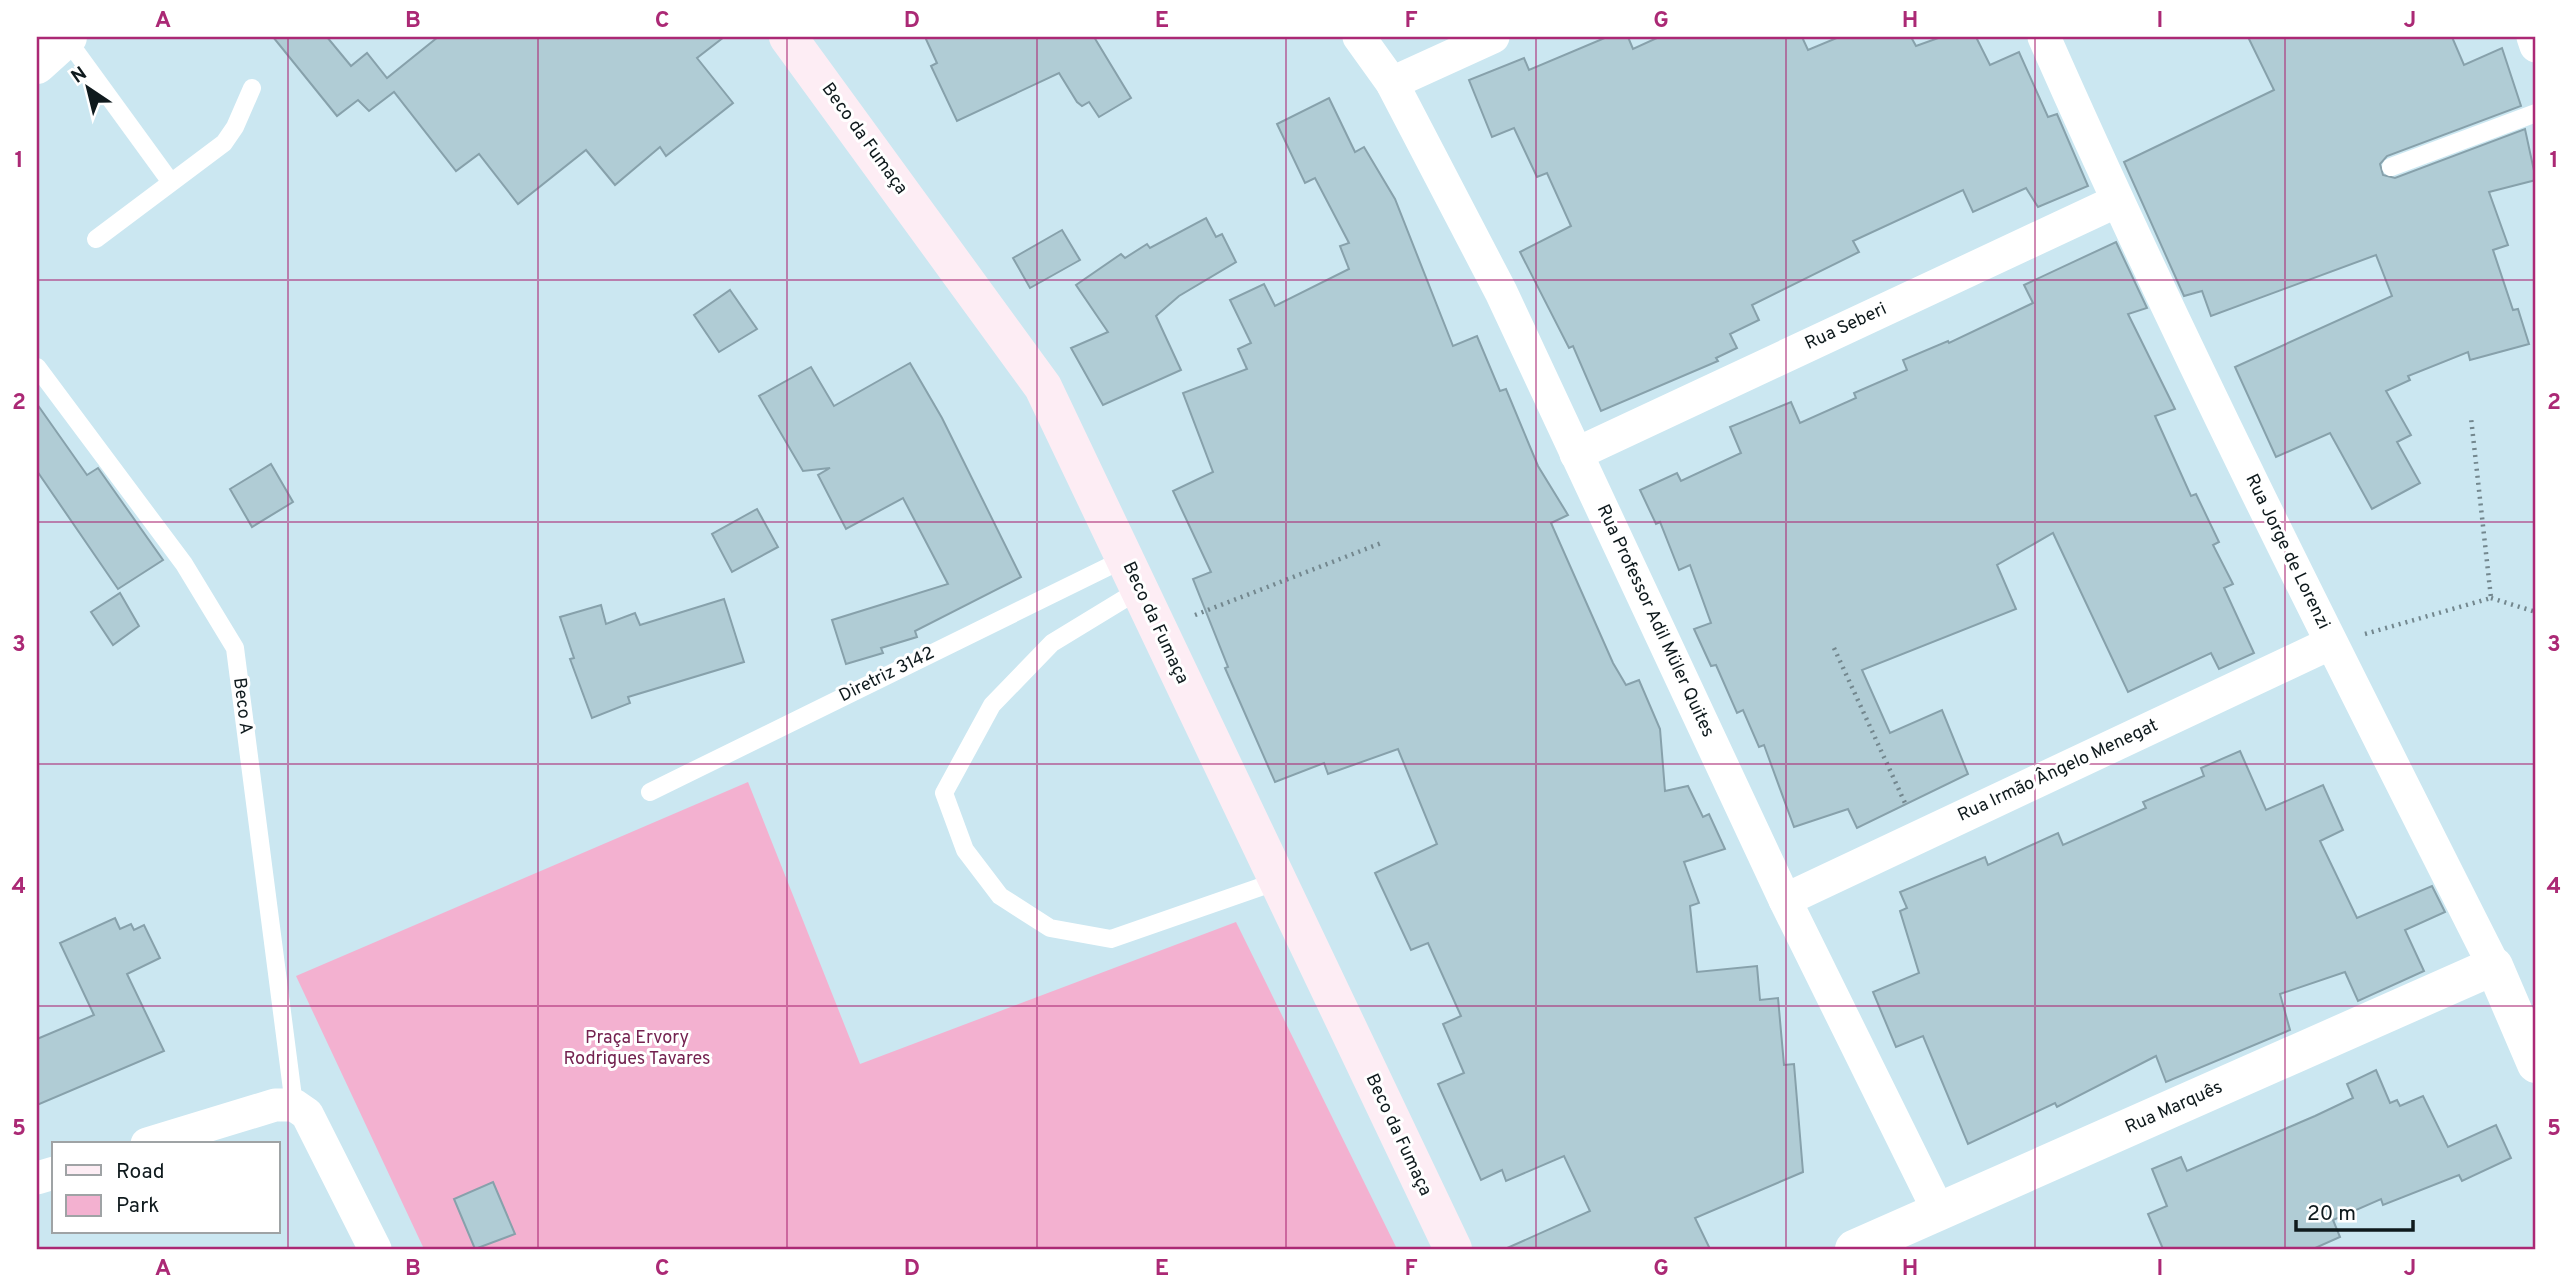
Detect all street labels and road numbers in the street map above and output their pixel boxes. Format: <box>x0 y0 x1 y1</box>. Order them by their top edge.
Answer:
street label: Beco da Fumaça <box>816 79 912 199</box>
street label: Rua Seberi <box>1801 298 1891 356</box>
street label: Rua Jorge de Lorenzi <box>2239 470 2335 634</box>
street label: Rua Professor Adil Müler Quites <box>1591 501 1719 741</box>
street label: Beco da Fumaça <box>1117 558 1193 688</box>
street label: Diretriz 3142 <box>836 642 938 708</box>
street label: Beco A <box>227 676 257 736</box>
street label: Rua Irmão Ângelo Menegat <box>1953 713 2162 828</box>
street label: Beco da Fumaça <box>1360 1070 1436 1200</box>
street label: Rua Marquês <box>2122 1076 2226 1140</box>

